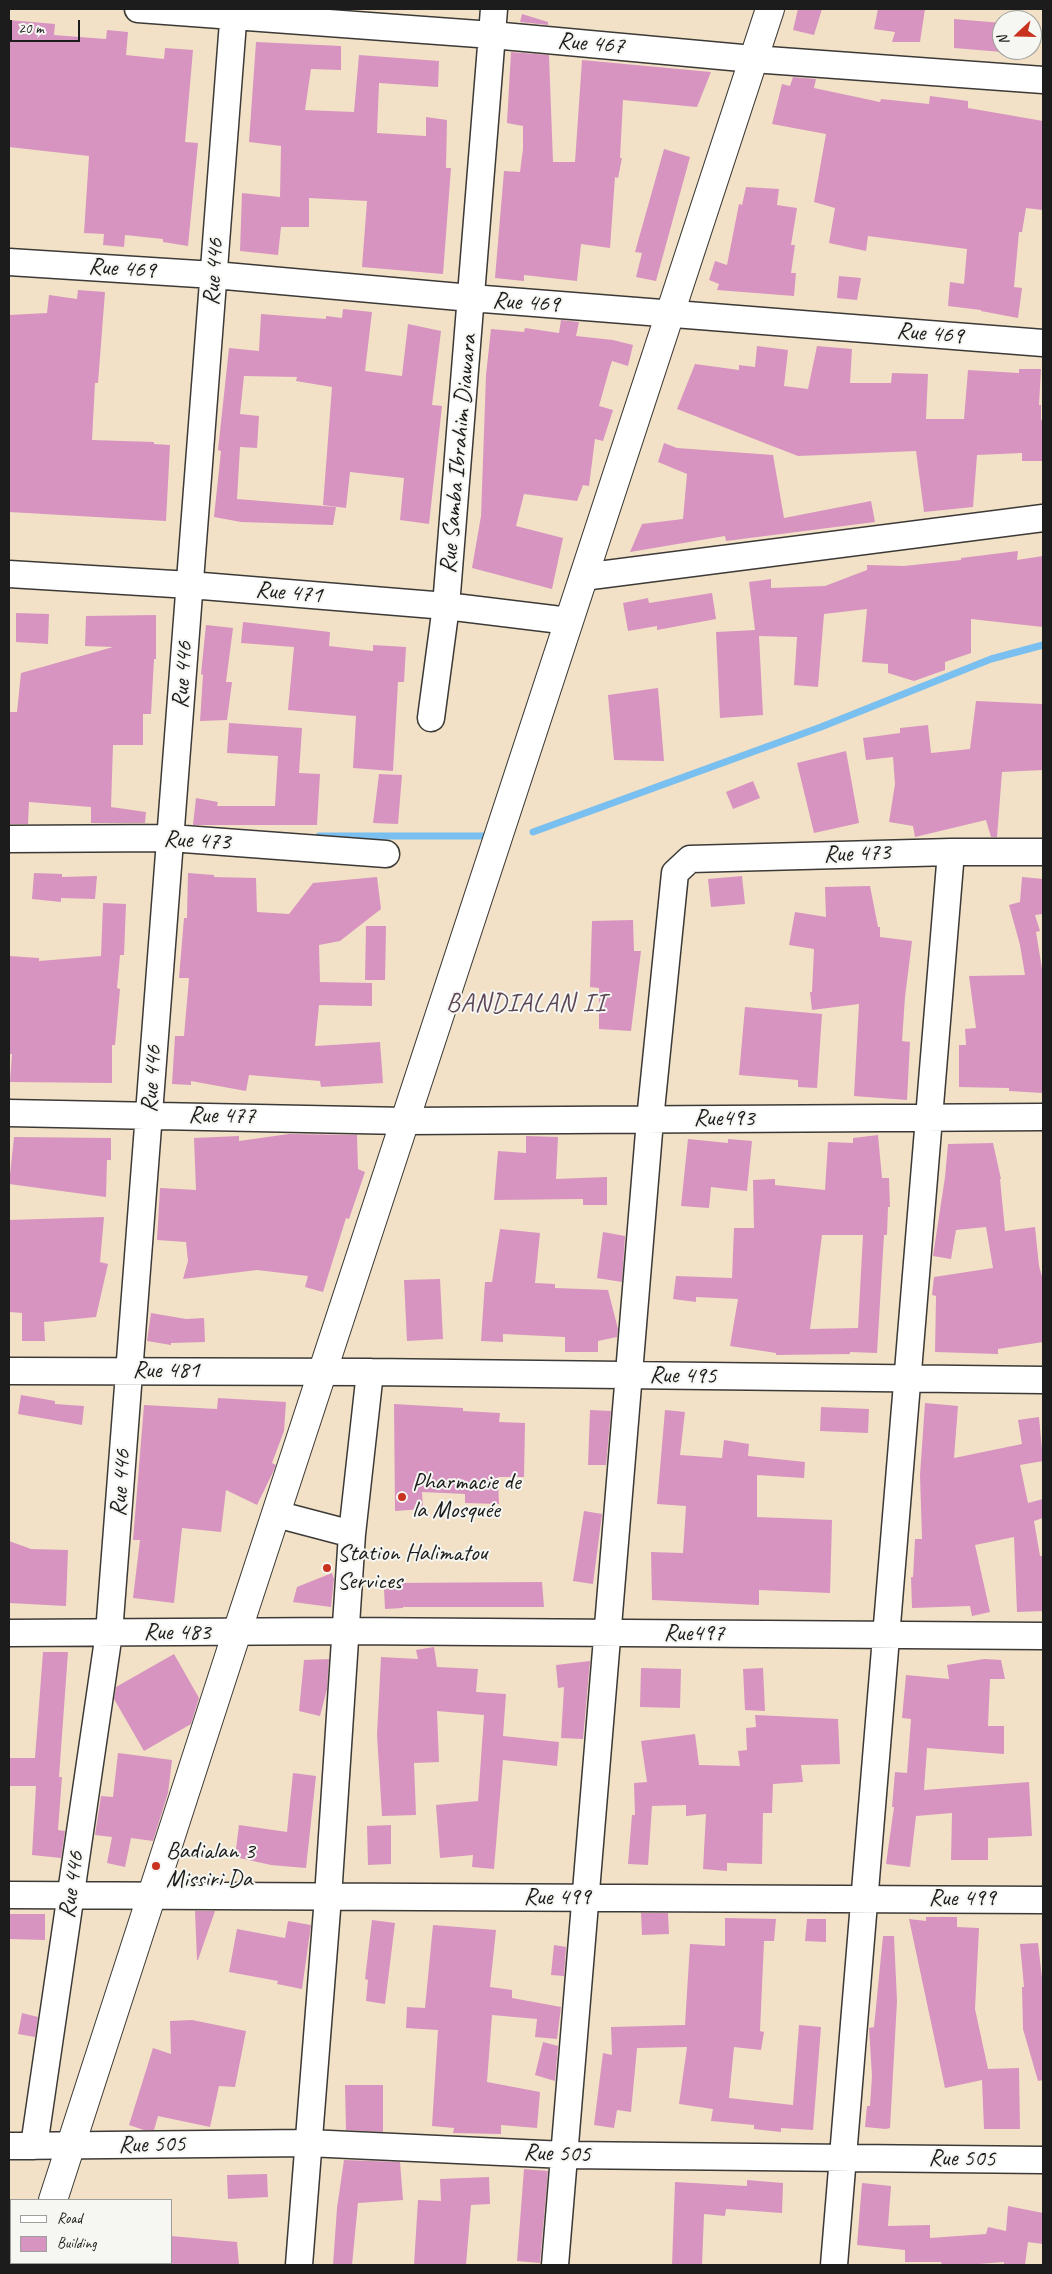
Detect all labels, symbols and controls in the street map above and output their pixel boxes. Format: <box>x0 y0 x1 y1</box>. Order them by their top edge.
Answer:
scale bar <box>12 10 82 42</box>
north arrow <box>992 10 1042 60</box>
text: 20 m <box>18 19 44 38</box>
street label: Rue 467 <box>556 27 626 61</box>
text: N <box>994 33 1013 47</box>
street label: Rue 446 <box>197 238 231 306</box>
street label: Rue 469 <box>88 252 156 286</box>
street label: Rue 469 <box>492 286 560 320</box>
street label: Rue 469 <box>895 317 965 351</box>
street label: Rue Samba Ibrahim Diawara <box>434 333 484 575</box>
street label: Rue 471 <box>254 576 324 610</box>
street label: Rue 446 <box>166 641 200 709</box>
street label: Rue 473 <box>163 825 231 857</box>
street label: Rue 473 <box>823 838 891 870</box>
district label: BANDIALAN II <box>446 988 606 1020</box>
street label: Rue 446 <box>135 1045 169 1113</box>
street label: Rue 477 <box>188 1101 256 1131</box>
street label: Rue493 <box>693 1105 755 1133</box>
street label: Rue 481 <box>132 1357 200 1385</box>
street label: Rue 495 <box>649 1361 717 1391</box>
street label: Rue 446 <box>104 1449 138 1517</box>
place label: Pharmacie de la Mosquée <box>412 1469 521 1525</box>
marker: Pharmacie de la Mosquée <box>396 1491 408 1503</box>
place label: Station Halimatou Services <box>337 1540 487 1596</box>
marker: Station Halimatou Services <box>321 1562 333 1574</box>
street label: Rue 483 <box>143 1619 211 1647</box>
street label: Rue497 <box>663 1620 725 1648</box>
place label: Badialan 3 Missiri Da <box>166 1838 255 1894</box>
street label: Rue 446 <box>53 1850 91 1920</box>
marker: Badialan 3 Missiri Da <box>150 1860 162 1872</box>
street label: Rue 499 <box>523 1884 591 1912</box>
street label: Rue 499 <box>928 1885 996 1913</box>
street label: Rue 505 <box>118 2130 186 2160</box>
street label: Rue 505 <box>523 2138 591 2170</box>
street label: Rue 505 <box>928 2144 996 2174</box>
legend <box>10 2199 172 2264</box>
text: Road <box>57 2209 82 2228</box>
text: Building <box>57 2234 96 2253</box>

